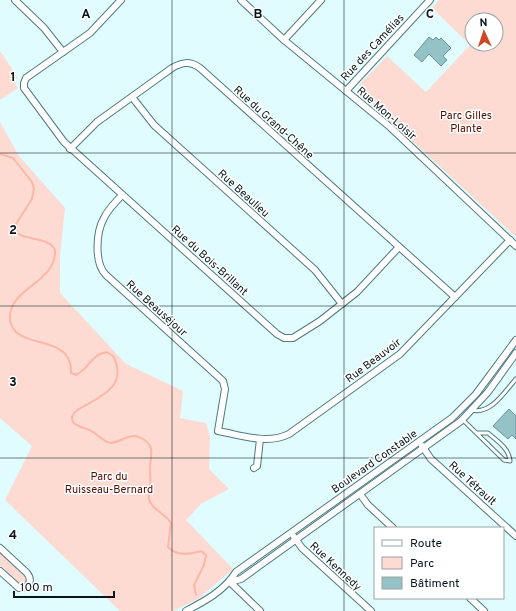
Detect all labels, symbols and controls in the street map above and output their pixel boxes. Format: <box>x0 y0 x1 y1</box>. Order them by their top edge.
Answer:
text: A <box>81 7 91 23</box>
text: B <box>254 7 263 23</box>
text: C <box>426 7 434 23</box>
street label: Rue des Camélias <box>338 11 407 84</box>
north arrow <box>464 12 504 52</box>
text: N <box>479 16 488 30</box>
text: 1 <box>10 70 16 86</box>
street label: Rue du Grand-Chêne <box>230 83 316 162</box>
street label: Rue Mon-Loisir <box>354 84 420 144</box>
park label: Parc Gilles Plante <box>440 109 492 136</box>
street label: Rue Beaulieu <box>215 167 272 221</box>
text: 2 <box>9 223 17 239</box>
street label: Rue du Bois-Brillant <box>168 223 251 299</box>
street label: Rue Beauséjour <box>123 278 190 340</box>
street label: Rue Beauvoir <box>343 335 405 386</box>
text: 3 <box>9 375 17 391</box>
street label: Boulevard Constable <box>329 427 420 497</box>
street label: Rue Tétrault <box>446 459 499 509</box>
park label: Parc du Ruisseau-Bernard <box>65 470 153 497</box>
legend <box>374 527 504 599</box>
text: 4 <box>9 528 17 544</box>
text: Route <box>410 536 442 552</box>
street label: Rue Kennedy <box>307 539 364 594</box>
text: Parc <box>410 556 434 572</box>
scale bar <box>14 573 114 599</box>
text: Bâtiment <box>410 576 460 592</box>
text: 100 m <box>20 580 53 596</box>

